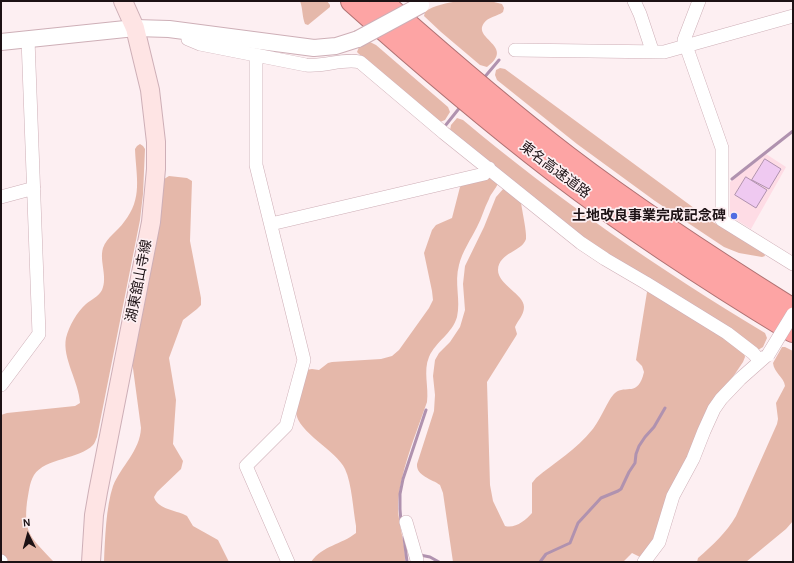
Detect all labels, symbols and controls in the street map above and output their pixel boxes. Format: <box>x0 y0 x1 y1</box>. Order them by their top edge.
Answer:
street label: 東名高速道路 <box>516 138 594 202</box>
place label: 土地改良事業完成記念碑 <box>572 208 726 224</box>
marker: 土地改良事業完成記念碑 <box>729 211 739 221</box>
street label: 湖東舘山寺線 <box>123 238 155 324</box>
north arrow <box>8 515 48 555</box>
text: N <box>22 517 31 528</box>

